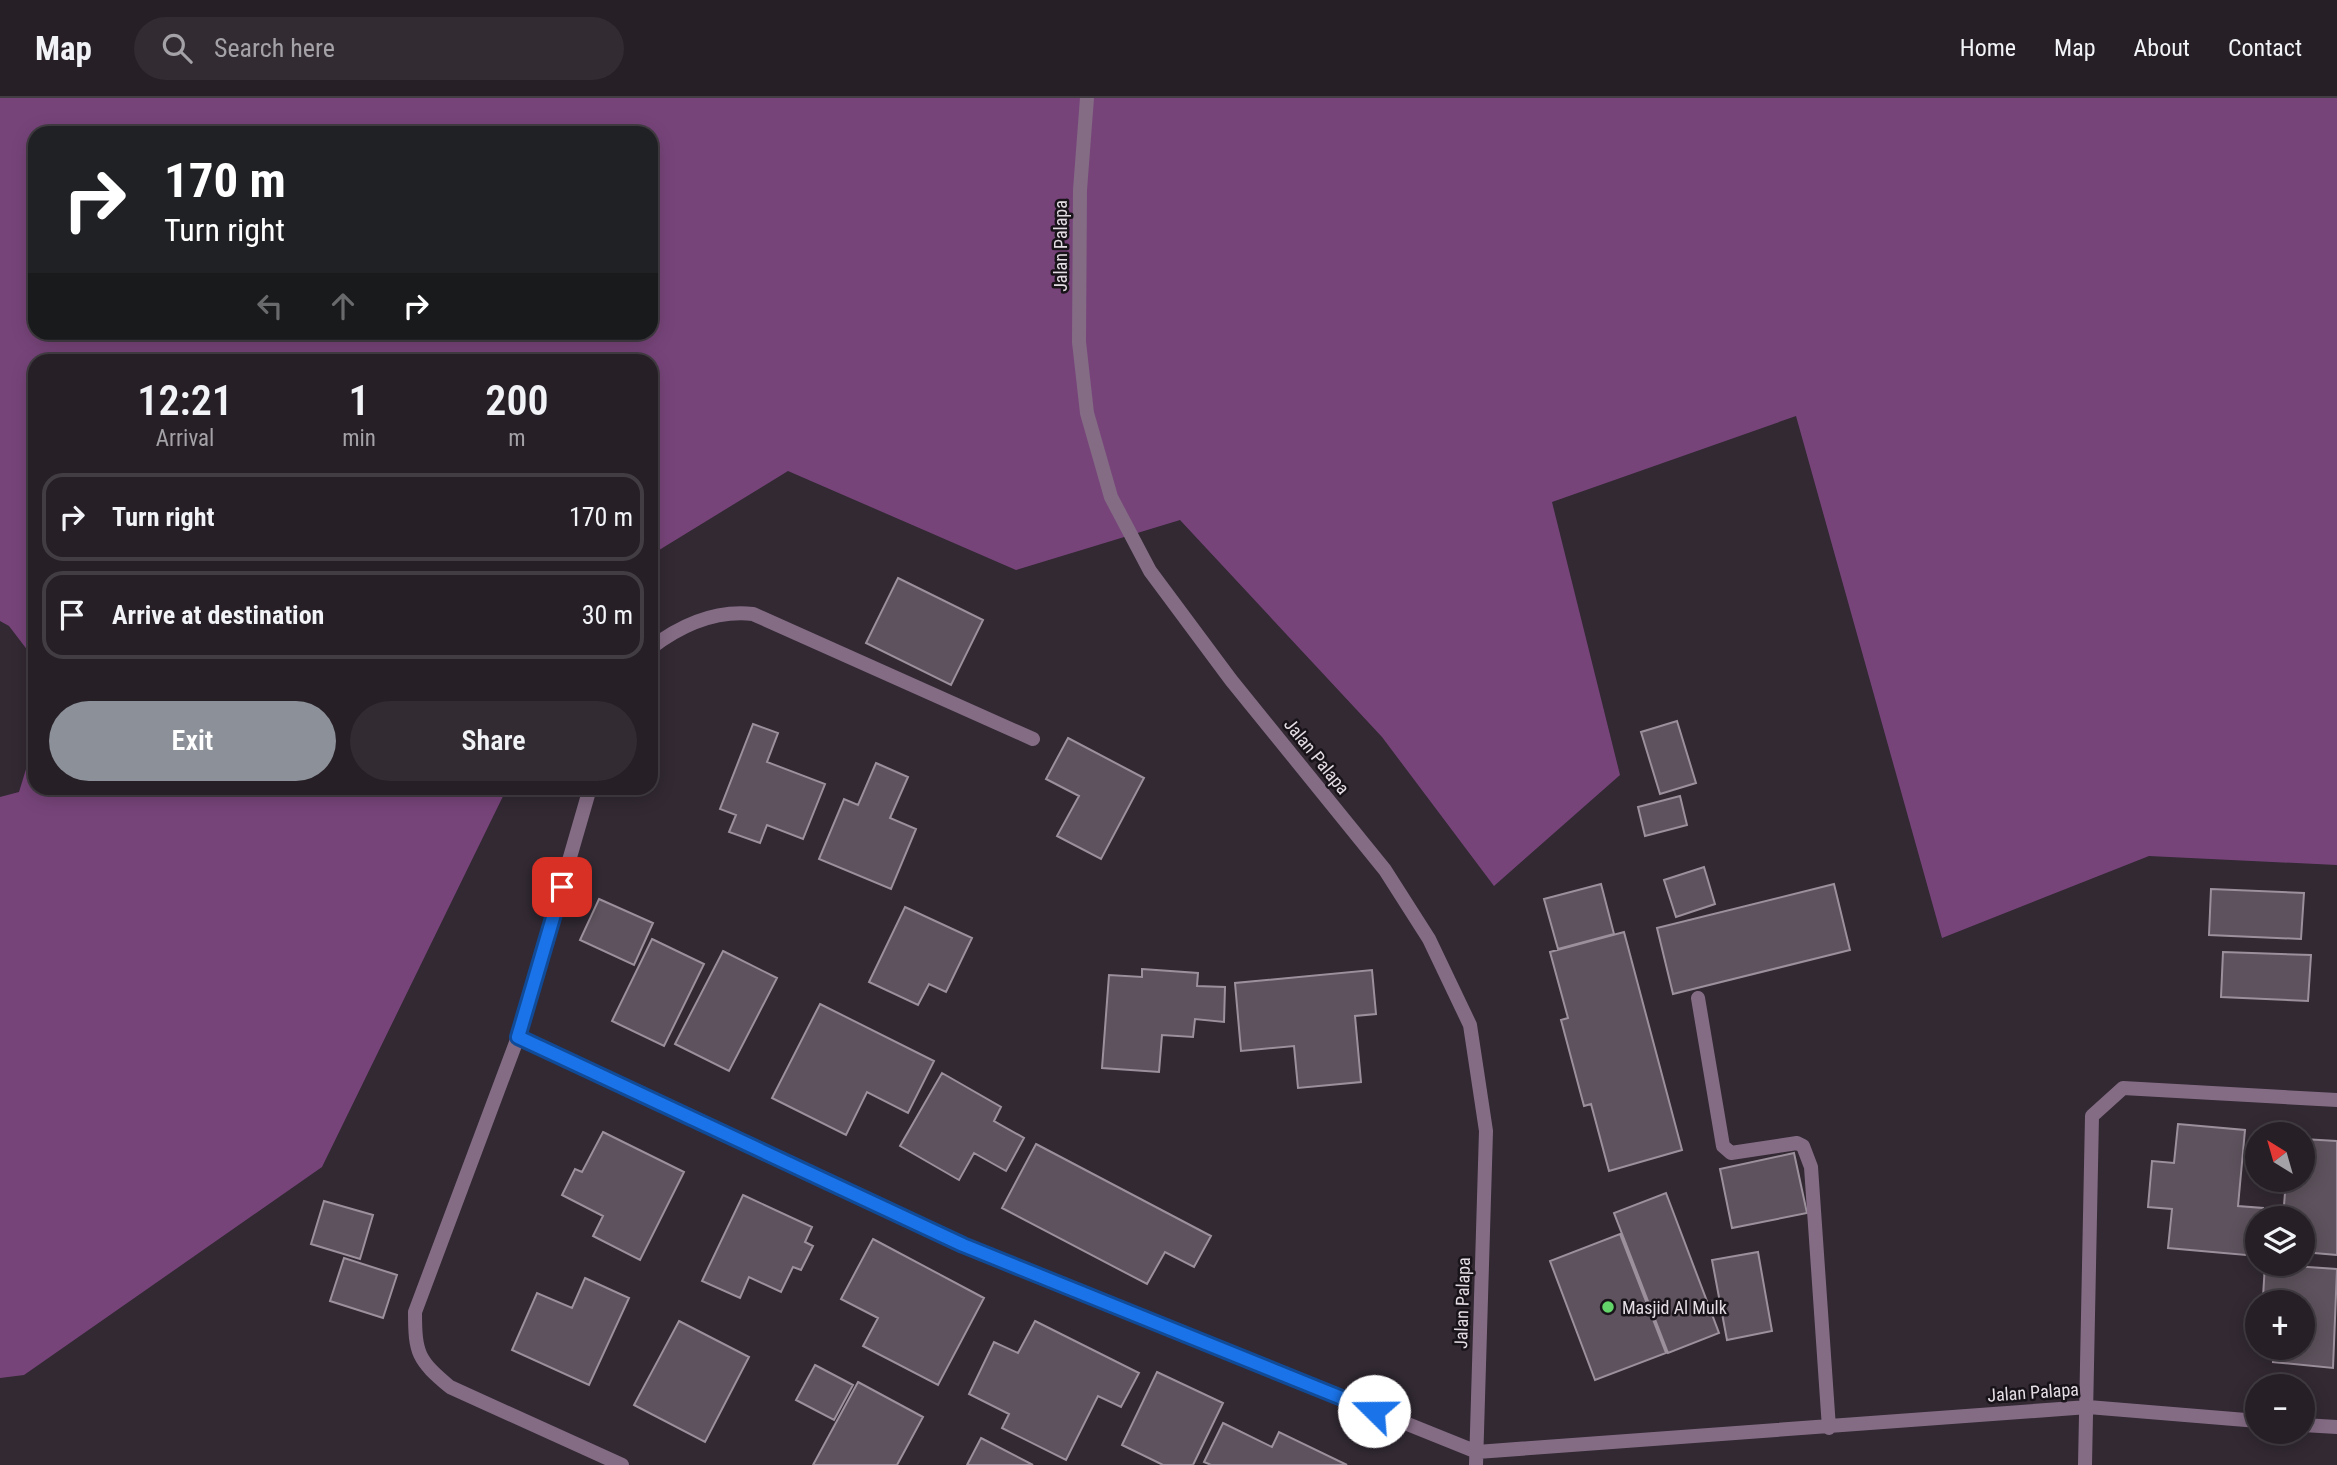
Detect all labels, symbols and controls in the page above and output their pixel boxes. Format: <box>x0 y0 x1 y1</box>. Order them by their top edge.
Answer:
search box <box>134 17 624 80</box>
text: Map <box>35 29 92 68</box>
icon: search <box>158 29 196 67</box>
text: Search here <box>214 33 335 63</box>
text: Home <box>1960 34 2016 62</box>
text: Map <box>2054 34 2096 62</box>
text: About <box>2134 34 2190 62</box>
text: Contact <box>2228 34 2302 62</box>
text: 170 m <box>164 152 286 209</box>
icon: right <box>49 154 140 245</box>
street label: Jalan Palapa <box>1050 200 1071 292</box>
text: Turn right <box>164 211 285 249</box>
icon: left <box>251 287 289 325</box>
icon: ahead <box>324 287 362 325</box>
icon: right <box>397 287 435 325</box>
text: 12:21 <box>137 376 233 425</box>
text: 1 <box>349 376 370 425</box>
text: 200 <box>485 376 549 425</box>
text: Arrival <box>156 425 214 452</box>
text: min <box>342 425 376 452</box>
text: m <box>508 425 526 452</box>
icon: right <box>53 498 91 536</box>
text: Turn right <box>112 502 214 532</box>
text: 170 m <box>569 502 633 532</box>
icon: arrive <box>53 596 91 634</box>
text: Arrive at destination <box>112 600 324 630</box>
text: 30 m <box>582 600 633 630</box>
button: Exit <box>49 701 336 781</box>
button: Share <box>350 701 637 781</box>
street label: Jalan Palapa <box>1280 714 1354 798</box>
pin <box>532 857 592 917</box>
icon: arrive <box>543 868 581 906</box>
north arrow <box>2245 1122 2315 1192</box>
map controls <box>2245 1122 2315 1444</box>
button: layers <box>2245 1206 2315 1276</box>
street label: Jalan Palapa <box>1450 1257 1474 1349</box>
button: + <box>2245 1290 2315 1360</box>
place label: Masjid Al Mulk <box>1622 1297 1727 1318</box>
marker: Masjid Al Mulk <box>1600 1299 1616 1315</box>
position arrow <box>1337 1374 1411 1448</box>
button: − <box>2245 1374 2315 1444</box>
street label: Jalan Palapa <box>1987 1378 2079 1406</box>

